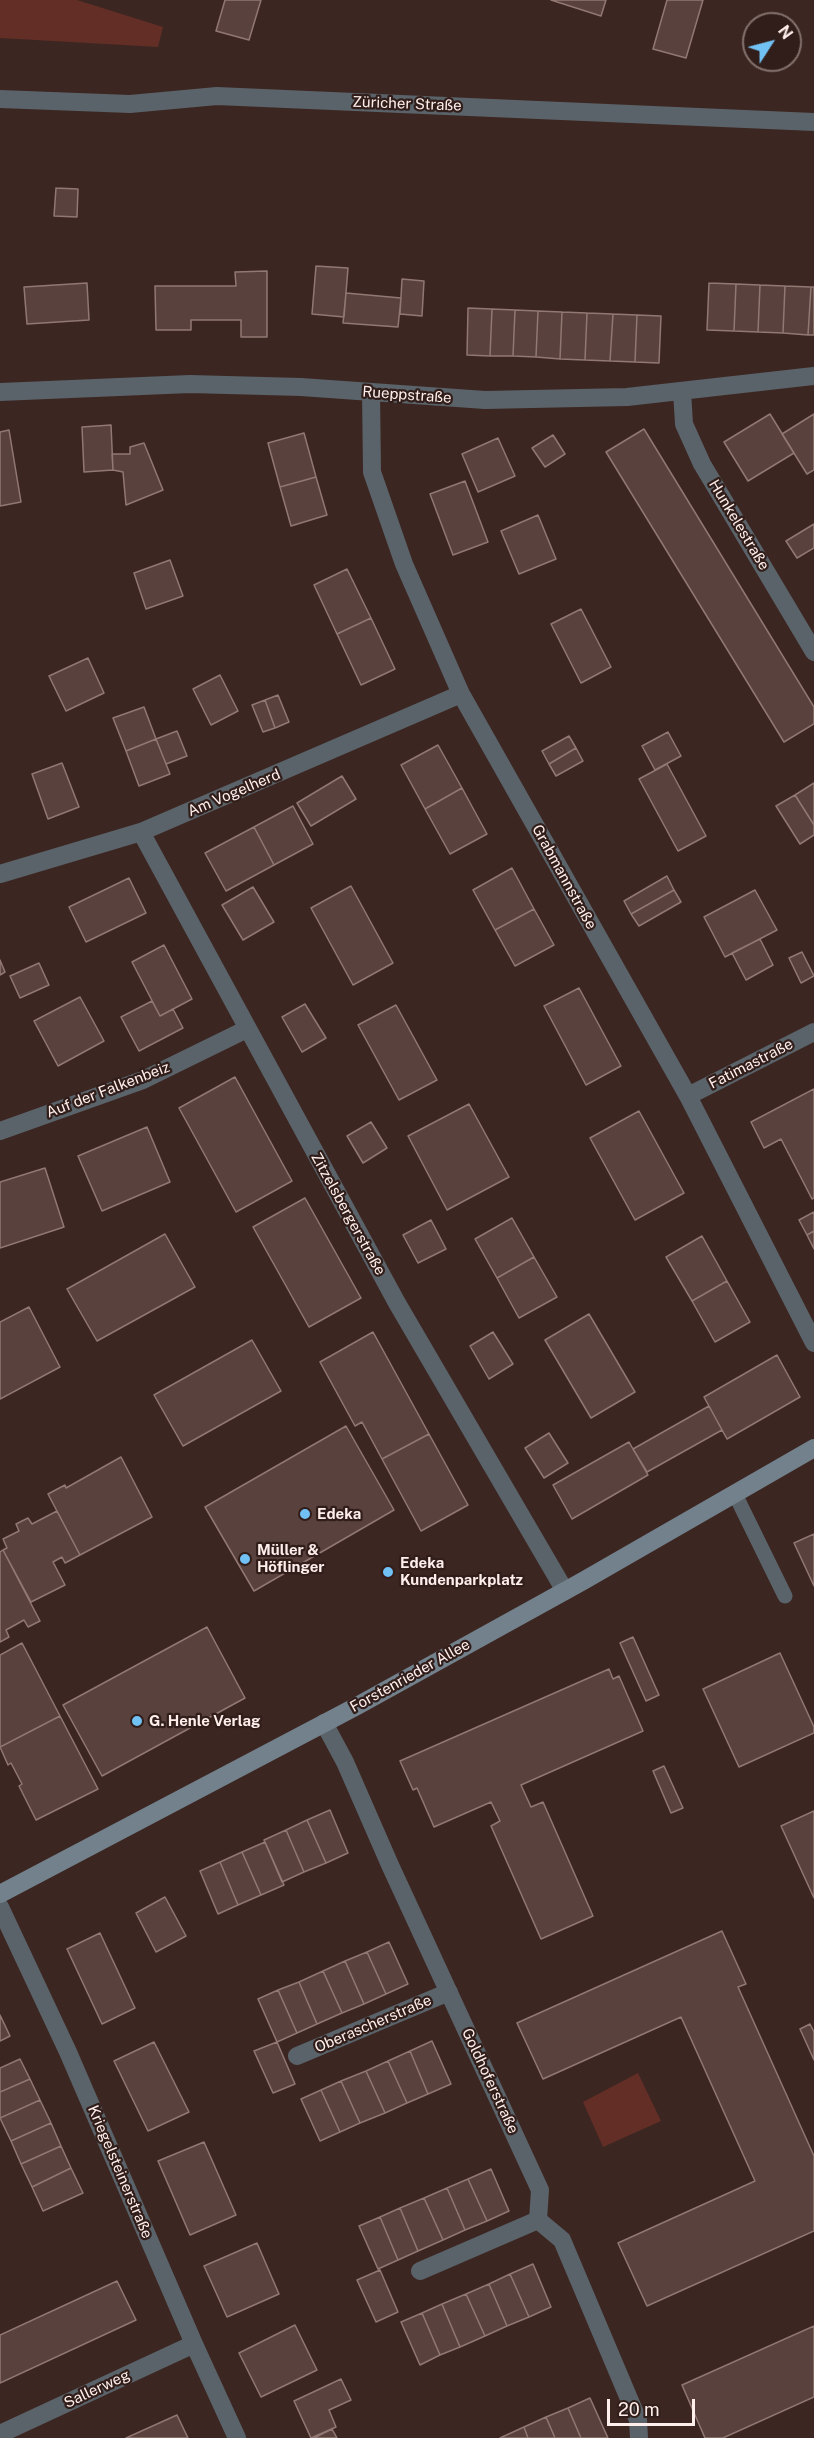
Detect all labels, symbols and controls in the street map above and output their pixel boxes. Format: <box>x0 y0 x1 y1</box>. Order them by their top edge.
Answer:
north arrow <box>742 12 802 72</box>
text: N <box>774 22 797 43</box>
street label: Züricher Straße <box>352 93 462 115</box>
street label: Rueppstraße <box>362 383 452 407</box>
street label: Hunkelestraße <box>705 476 773 574</box>
street label: Am Vogelherd <box>185 765 283 821</box>
street label: Grabmannstraße <box>528 822 600 932</box>
street label: Fatimastraße <box>706 1035 796 1093</box>
street label: Auf der Falkenbeiz <box>44 1058 172 1122</box>
street label: Zitzelsbergerstraße <box>307 1150 389 1278</box>
place label: Edeka <box>317 1505 361 1523</box>
marker: Edeka <box>298 1507 312 1521</box>
place label: Müller & Höflinger <box>257 1541 325 1576</box>
marker: Müller & Höflinger <box>238 1552 252 1566</box>
place label: Edeka Kundenparkplatz <box>400 1554 523 1589</box>
marker: Edeka Kundenparkplatz <box>381 1565 395 1579</box>
street label: Forstenrieder Allee <box>347 1636 473 1716</box>
place label: G. Henle Verlag <box>149 1712 261 1730</box>
marker: G. Henle Verlag <box>130 1714 144 1728</box>
street label: Oberascherstraße <box>312 1991 434 2057</box>
street label: Goldhoferstraße <box>458 2025 522 2137</box>
street label: Kriegelsteinerstraße <box>84 2103 156 2241</box>
street label: Sallerweg <box>61 2366 133 2412</box>
scale bar <box>610 2387 698 2425</box>
text: 20 m <box>618 2399 660 2420</box>

